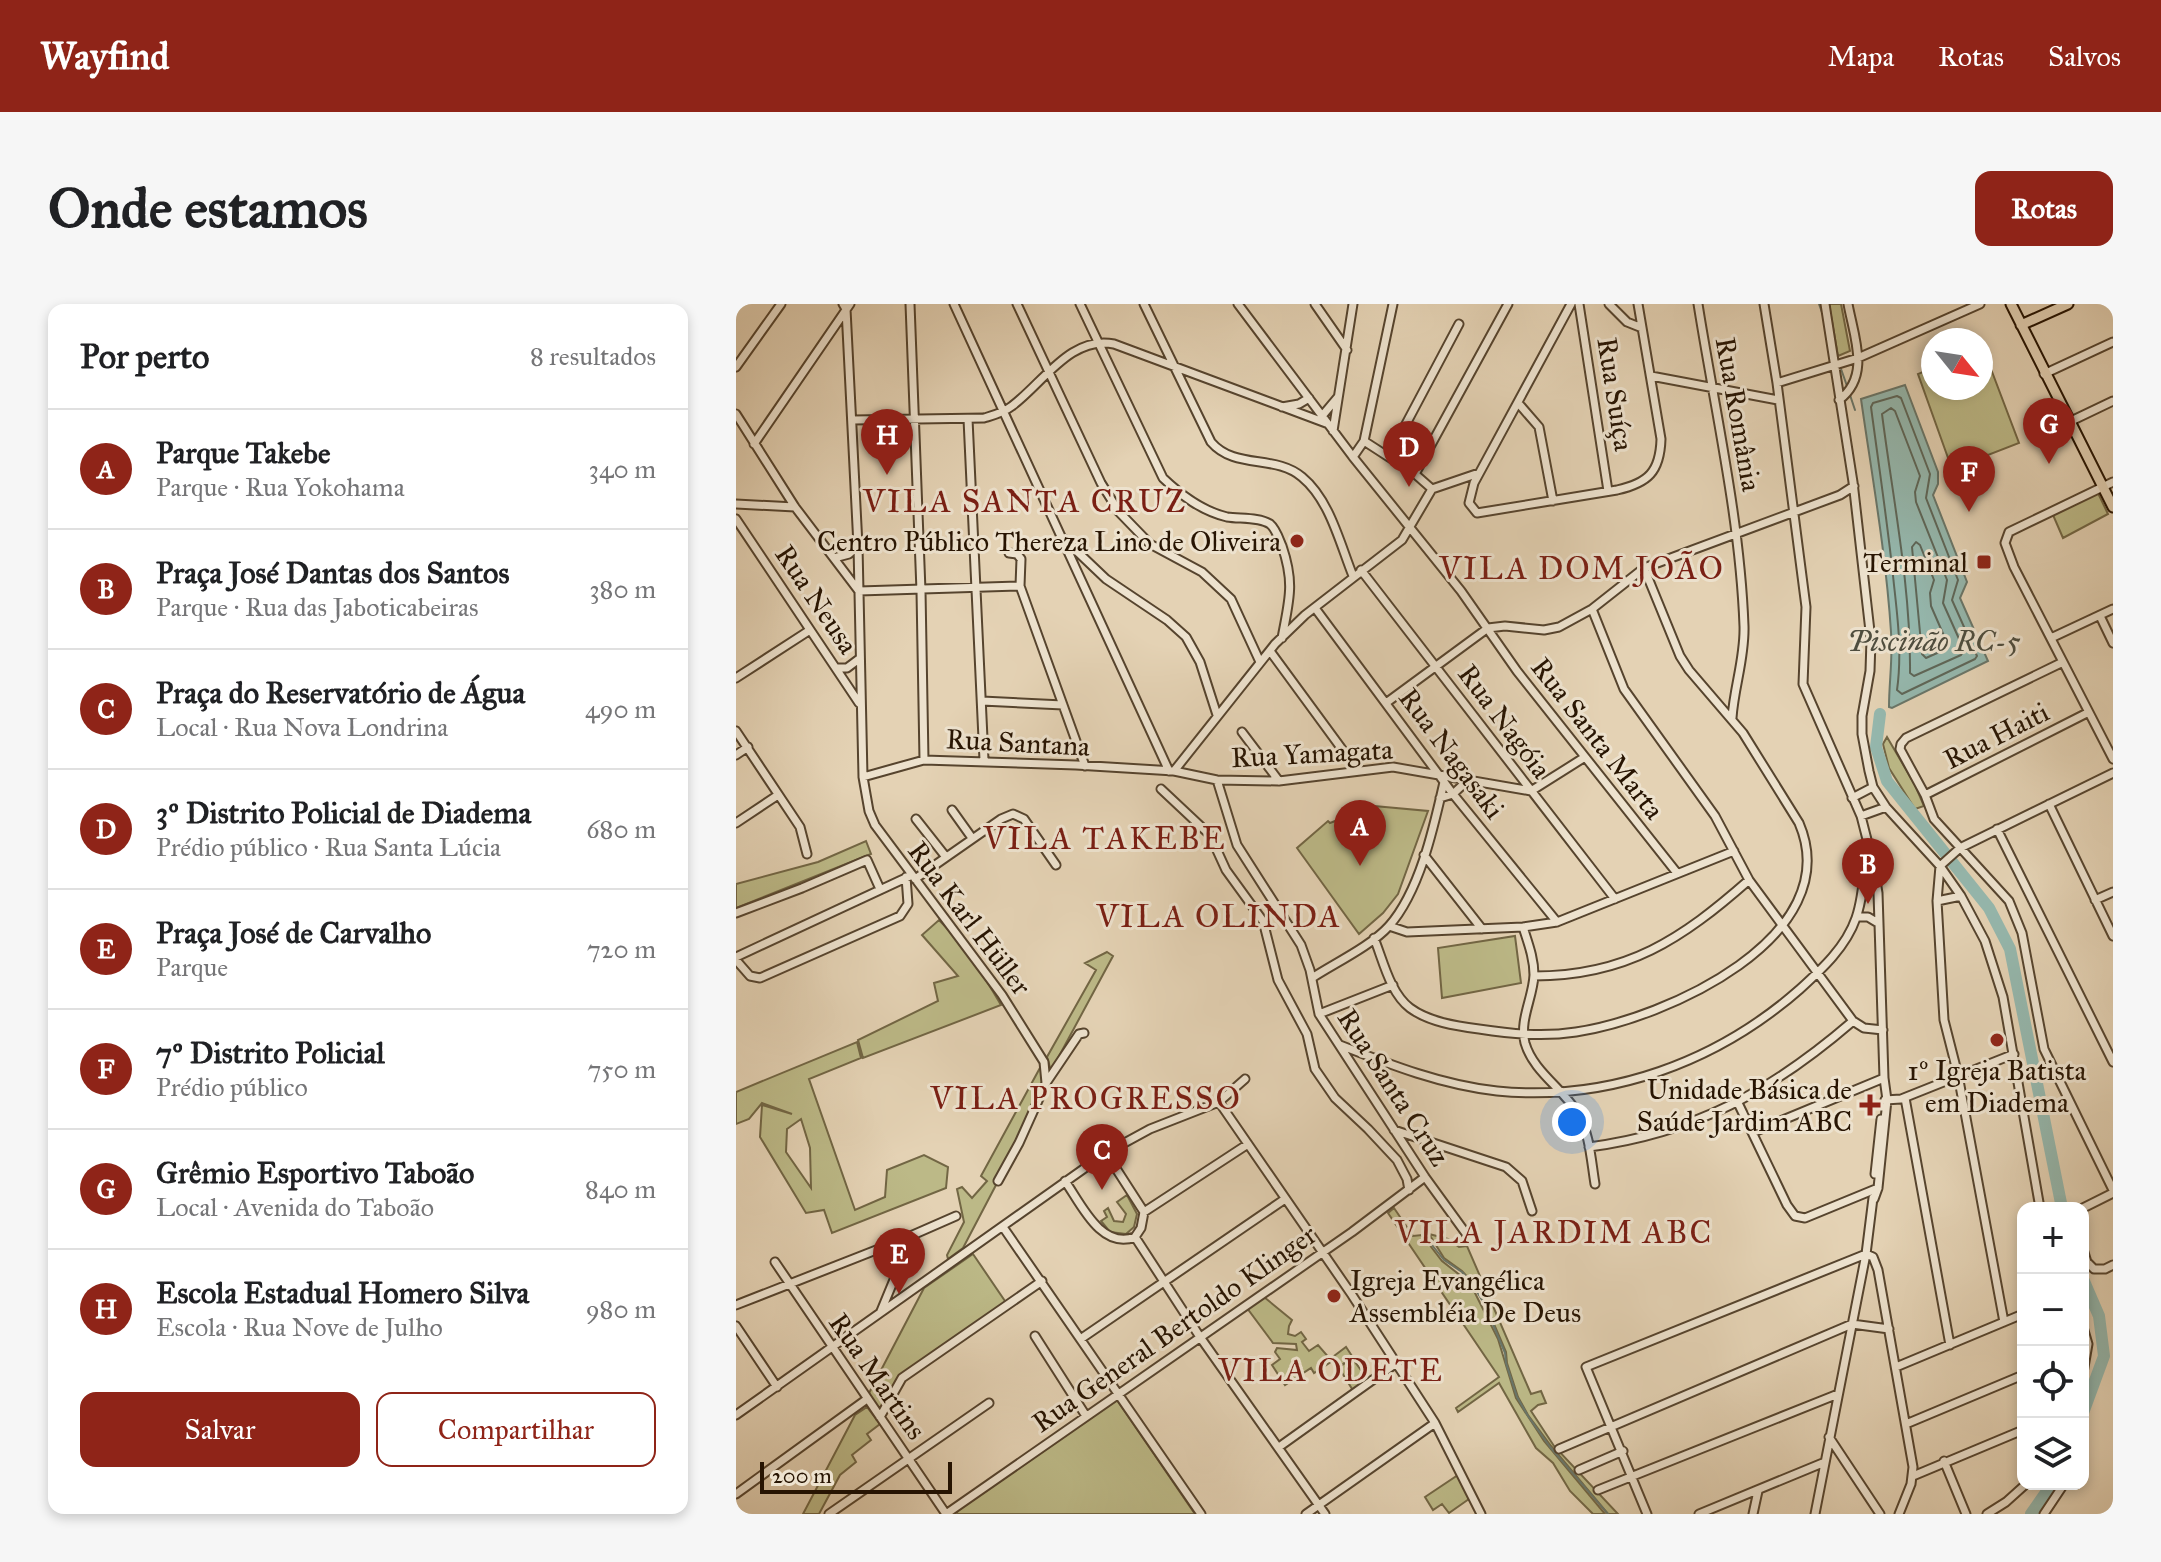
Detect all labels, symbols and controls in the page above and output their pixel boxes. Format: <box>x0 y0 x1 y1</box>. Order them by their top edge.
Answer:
text: Wayfind <box>40 33 169 79</box>
text: Mapa <box>1828 39 1894 74</box>
text: Rotas <box>1938 39 2004 74</box>
text: Salvos <box>2048 39 2121 74</box>
button: Rotas <box>1975 171 2113 246</box>
text: Onde estamos <box>48 174 368 242</box>
north arrow <box>1921 328 1993 400</box>
street label: Rua România <box>1708 334 1769 494</box>
street label: Rua Suíça <box>1589 335 1642 454</box>
text: Por perto <box>80 336 209 377</box>
text: 8 resultados <box>530 340 656 372</box>
pin: G <box>2023 398 2075 464</box>
pin: H <box>861 409 913 475</box>
pin: D <box>1383 421 1435 487</box>
text: Parque Takebe <box>156 435 330 471</box>
pin: F <box>1943 446 1995 512</box>
text: A <box>97 453 115 485</box>
text: 340 m <box>589 453 656 485</box>
text: Parque · Rua Yokohama <box>156 471 405 503</box>
district label: VILA SANTA CRUZ <box>862 482 1187 521</box>
place label: Centro Público Thereza Lino de Oliveira <box>817 524 1281 559</box>
marker: Centro Público Thereza Lino de Oliveira <box>1288 532 1306 550</box>
street label: Rua Neusa <box>767 538 866 661</box>
place label: Terminal <box>1863 545 1968 580</box>
district label: VILA DOM JOÃO <box>1438 549 1725 588</box>
marker: Terminal <box>1975 553 1993 571</box>
text: Praça José Dantas dos Santos <box>156 555 509 591</box>
text: B <box>97 573 115 605</box>
text: 380 m <box>589 573 656 605</box>
text: Parque · Rua das Jaboticabeiras <box>156 591 478 623</box>
water label: Piscinão RC-5 <box>1847 623 2021 659</box>
street label: Rua Santa Marta <box>1524 650 1672 826</box>
street label: Rua Nagóia <box>1450 657 1559 786</box>
text: Praça do Reservatório de Água <box>156 675 525 711</box>
street label: Rua Nagasaki <box>1391 681 1512 826</box>
text: C <box>97 693 115 725</box>
text: 490 m <box>585 693 656 725</box>
street label: Rua Haiti <box>1938 694 2055 777</box>
text: Local · Rua Nova Londrina <box>156 711 448 743</box>
street label: Rua Santana <box>945 721 1091 764</box>
street label: Rua Yamagata <box>1230 732 1394 775</box>
text: 3º Distrito Policial de Diadema <box>156 795 531 831</box>
pin: A <box>1334 800 1386 866</box>
text: D <box>96 813 116 845</box>
text: 680 m <box>586 813 656 845</box>
district label: VILA TAKEBE <box>982 819 1227 858</box>
text: Prédio público · Rua Santa Lúcia <box>156 831 501 863</box>
street label: Rua Karl Hüller <box>900 834 1039 1003</box>
pin: B <box>1842 838 1894 904</box>
district label: VILA OLINDA <box>1095 897 1342 936</box>
text: Praça José de Carvalho <box>156 915 431 951</box>
text: E <box>97 933 115 965</box>
text: 720 m <box>587 933 656 965</box>
text: Parque <box>156 951 228 983</box>
street label: Rua Santa Cruz <box>1330 1002 1457 1173</box>
marker: 1º Igreja Batista em Diadema <box>1988 1031 2006 1049</box>
text: 7º Distrito Policial <box>156 1035 385 1071</box>
text: F <box>98 1053 115 1085</box>
text: 750 m <box>587 1053 656 1085</box>
place label: 1º Igreja Batista em Diadema <box>1908 1053 2087 1120</box>
text: Prédio público <box>156 1071 308 1103</box>
place label: Unidade Básica de Saúde Jardim ABC <box>1637 1072 1852 1139</box>
district label: VILA PROGRESSO <box>929 1079 1242 1118</box>
marker: Unidade Básica de Saúde Jardim ABC <box>1859 1094 1881 1116</box>
your location <box>1552 1102 1592 1142</box>
pin: C <box>1076 1124 1128 1190</box>
text: Grêmio Esportivo Taboão <box>156 1155 474 1191</box>
text: G <box>96 1173 116 1205</box>
text: 840 m <box>585 1173 656 1205</box>
text: Local · Avenida do Taboão <box>156 1191 434 1223</box>
map controls <box>2017 1202 2089 1490</box>
button: + <box>2017 1202 2089 1274</box>
district label: VILA JARDIM ABC <box>1394 1213 1713 1252</box>
street label: Rua General Bertoldo Klinger <box>1025 1216 1324 1440</box>
pin: E <box>873 1228 925 1294</box>
place label: Igreja Evangélica Assembléia De Deus <box>1349 1263 1581 1330</box>
button: − <box>2017 1274 2089 1346</box>
text: Escola Estadual Homero Silva <box>156 1275 529 1311</box>
marker: Igreja Evangélica Assembléia De Deus <box>1325 1287 1343 1305</box>
text: H <box>95 1293 117 1325</box>
text: 980 m <box>586 1293 656 1325</box>
street label: Rua Martins <box>821 1306 934 1446</box>
text: Escola · Rua Nove de Julho <box>156 1311 443 1343</box>
button: locate <box>2017 1346 2089 1418</box>
district label: VILA ODETE <box>1217 1351 1444 1390</box>
button: Salvar <box>80 1392 360 1467</box>
button: Compartilhar <box>376 1392 656 1467</box>
button: layers <box>2017 1418 2089 1490</box>
scale bar <box>760 1458 952 1494</box>
text: 200 m <box>772 1462 832 1489</box>

